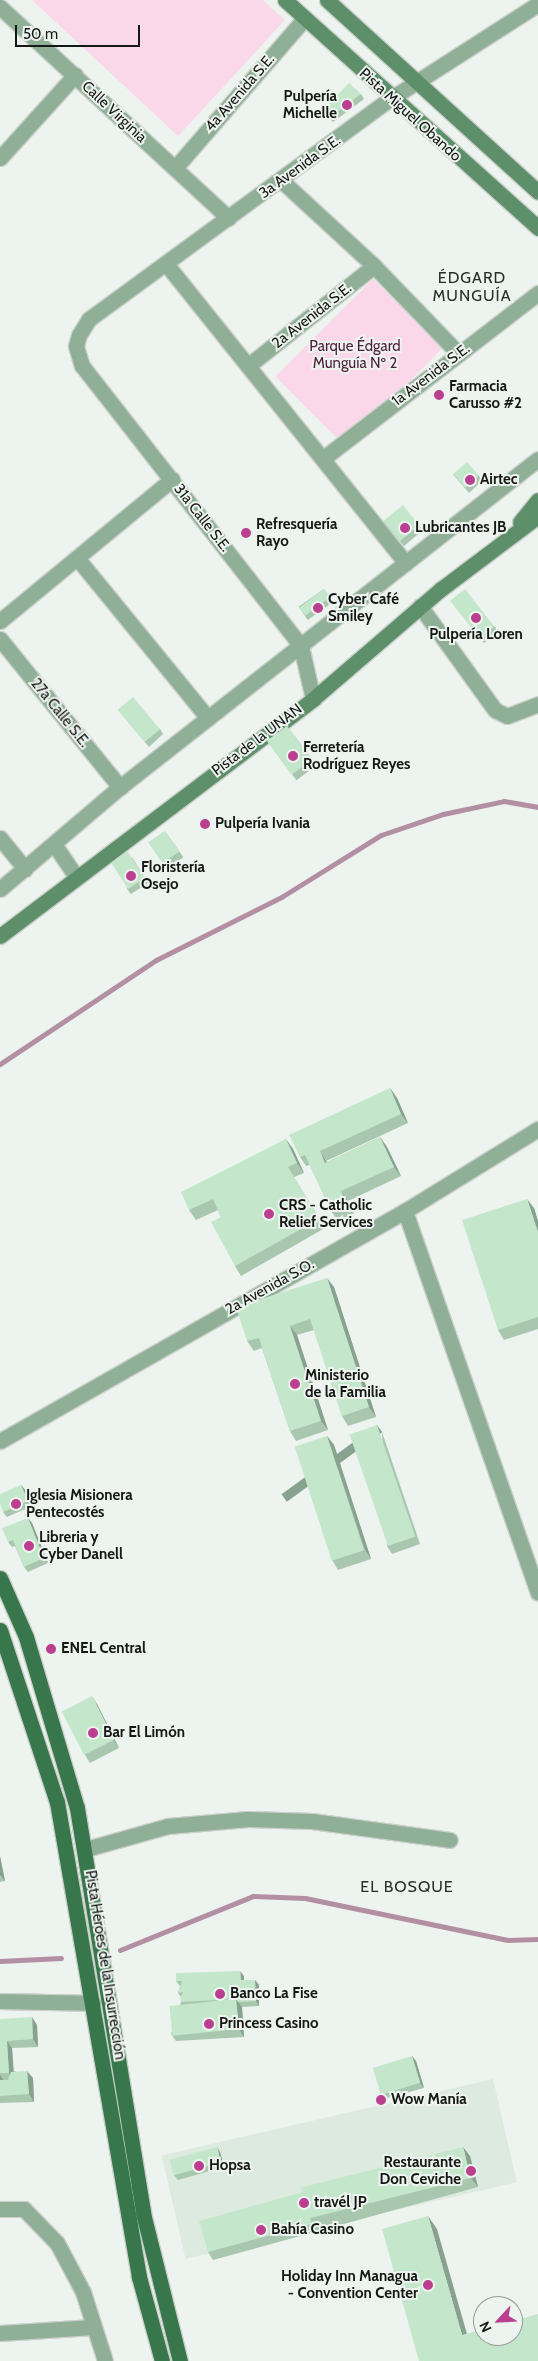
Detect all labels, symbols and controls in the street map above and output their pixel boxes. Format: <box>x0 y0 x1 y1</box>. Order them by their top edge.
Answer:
scale bar <box>18 15 142 47</box>
text: 50 m <box>23 25 58 43</box>
street label: 4a Avenida S.E. <box>202 51 278 135</box>
street label: Pista Miguel Obando <box>355 65 465 165</box>
street label: Calle Virginia <box>78 78 150 146</box>
place label: Pulpería Michelle <box>283 87 337 122</box>
marker: Pulpería Michelle <box>341 99 353 111</box>
street label: 3a Avenida S.E. <box>256 131 344 203</box>
district label: ÉDGARD MUNGUÍA <box>432 268 512 306</box>
street label: 2a Avenida S.E. <box>269 279 355 353</box>
park label: Parque Édgard Munguía Nº 2 <box>309 337 401 372</box>
street label: 1a Avenida S.E. <box>388 340 474 410</box>
place label: Farmacia Carusso #2 <box>449 377 522 412</box>
marker: Farmacia Carusso #2 <box>433 389 445 401</box>
place label: Airtec <box>480 471 518 489</box>
marker: Airtec <box>464 474 476 486</box>
street label: 31a Calle S.E. <box>170 480 234 556</box>
place label: Refresquería Rayo <box>256 515 337 550</box>
place label: Lubricantes JB <box>415 519 506 537</box>
marker: Lubricantes JB <box>399 522 411 534</box>
marker: Refresquería Rayo <box>240 527 252 539</box>
place label: Cyber Café Smiley <box>328 590 399 625</box>
marker: Cyber Café Smiley <box>312 602 324 614</box>
marker: Pulpería Loren <box>470 612 482 624</box>
place label: Pulpería Loren <box>429 626 523 644</box>
street label: 27a Calle S.E. <box>27 675 93 751</box>
street label: Pista de la UNAN <box>208 700 306 780</box>
place label: Ferretería Rodríguez Reyes <box>303 738 410 773</box>
marker: Ferretería Rodríguez Reyes <box>287 750 299 762</box>
place label: Pulpería Ivania <box>215 815 310 833</box>
marker: Pulpería Ivania <box>199 818 211 830</box>
place label: Floristería Osejo <box>141 858 205 893</box>
marker: Floristería Osejo <box>125 870 137 882</box>
place label: CRS - Catholic Relief Services <box>279 1196 373 1231</box>
marker: CRS - Catholic Relief Services <box>263 1208 275 1220</box>
street label: 2a Avenida S.O. <box>222 1255 318 1319</box>
place label: Ministerio de la Familia <box>305 1366 386 1401</box>
marker: Ministerio de la Familia <box>289 1378 301 1390</box>
place label: Iglesia Misionera Pentecostés <box>26 1486 133 1521</box>
marker: Iglesia Misionera Pentecostés <box>10 1498 22 1510</box>
place label: Libreria y Cyber Danell <box>39 1528 123 1563</box>
marker: Libreria y Cyber Danell <box>23 1540 35 1552</box>
place label: ENEL Central <box>61 1640 146 1658</box>
marker: ENEL Central <box>45 1643 57 1655</box>
place label: Bar El Limón <box>103 1724 185 1742</box>
marker: Bar El Limón <box>87 1727 99 1739</box>
street label: Pista Héroes de la Insurrección <box>81 1869 129 2061</box>
district label: EL BOSQUE <box>359 1877 455 1897</box>
place label: Banco La Fise <box>230 1985 318 2003</box>
marker: Banco La Fise <box>214 1988 226 2000</box>
place label: Princess Casino <box>219 2015 319 2033</box>
marker: Princess Casino <box>203 2018 215 2030</box>
place label: Wow Manía <box>391 2091 467 2109</box>
marker: Wow Manía <box>375 2094 387 2106</box>
place label: Restaurante Don Ceviche <box>380 2153 461 2188</box>
place label: Hopsa <box>209 2157 251 2175</box>
marker: Hopsa <box>193 2160 205 2172</box>
marker: Restaurante Don Ceviche <box>465 2165 477 2177</box>
place label: travél JP <box>314 2194 367 2212</box>
marker: travél JP <box>298 2197 310 2209</box>
place label: Bahía Casino <box>271 2221 354 2239</box>
marker: Bahía Casino <box>255 2224 267 2236</box>
place label: Holiday Inn Managua - Convention Center <box>281 2267 418 2302</box>
marker: Holiday Inn Managua - Convention Center <box>422 2279 434 2291</box>
north arrow <box>473 2296 523 2346</box>
text: N <box>475 2319 496 2335</box>

